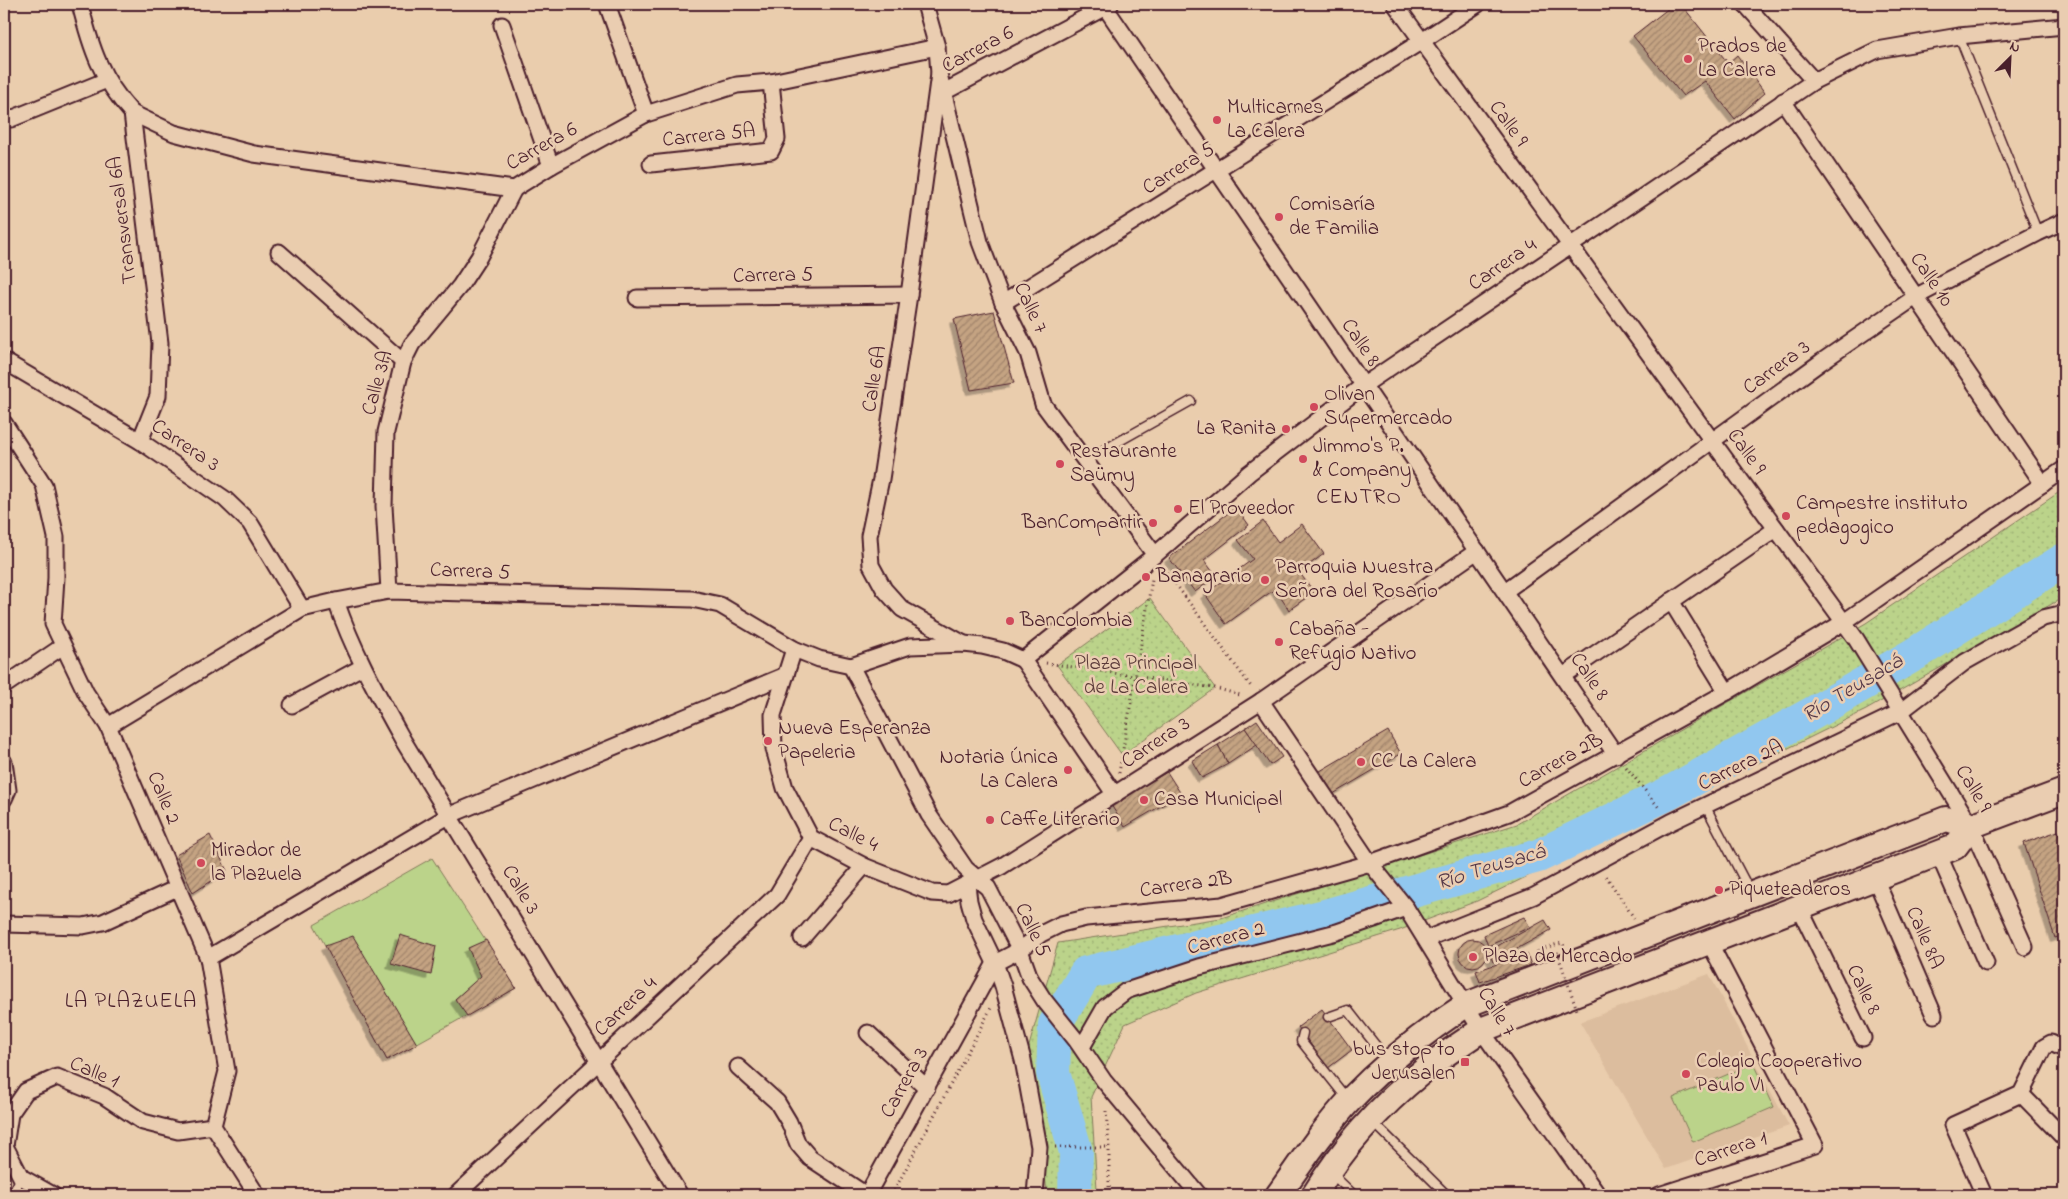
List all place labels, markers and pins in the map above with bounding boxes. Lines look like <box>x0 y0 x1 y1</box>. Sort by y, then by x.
place label: Prados de La Calera <box>1698 32 1787 86</box>
marker: Prados de La Calera <box>1682 53 1694 65</box>
place label: Multicarnes La Calera <box>1227 93 1324 147</box>
marker: Multicarnes La Calera <box>1211 114 1223 126</box>
place label: Comisaría de Familia <box>1289 190 1379 244</box>
marker: Comisaría de Familia <box>1273 211 1285 223</box>
place label: Olivan Supermercado <box>1324 380 1452 434</box>
marker: Olivan Supermercado <box>1308 401 1320 413</box>
place label: La Ranita <box>1196 414 1276 444</box>
marker: La Ranita <box>1280 423 1292 435</box>
place label: Jimmo's P. & Company <box>1313 432 1411 488</box>
place label: Restaurante Saümy <box>1070 437 1177 493</box>
marker: Jimmo's P. & Company <box>1297 453 1309 465</box>
marker: Restaurante Saümy <box>1054 458 1066 470</box>
place label: Campestre instituto pedagogico <box>1796 489 1968 545</box>
place label: El Proveedor <box>1188 494 1295 524</box>
marker: El Proveedor <box>1172 503 1184 515</box>
place label: BanCompartir <box>1021 508 1143 538</box>
marker: Campestre instituto pedagogico <box>1780 510 1792 522</box>
marker: BanCompartir <box>1147 517 1159 529</box>
place label: Parroquia Nuestra Señora del Rosario <box>1275 553 1438 607</box>
place label: Banagrario <box>1155 562 1252 594</box>
marker: Banagrario <box>1140 571 1152 583</box>
marker: Parroquia Nuestra Señora del Rosario <box>1259 574 1271 586</box>
place label: Bancolombia <box>1019 606 1132 636</box>
marker: Bancolombia <box>1004 615 1016 627</box>
place label: Cabaña - Refugio Nativo <box>1289 615 1417 671</box>
marker: Cabaña - Refugio Nativo <box>1273 636 1285 648</box>
place label: Nueva Esperanza Papeleria <box>778 714 931 768</box>
marker: Nueva Esperanza Papeleria <box>762 735 774 747</box>
place label: Notaria Única La Calera <box>940 743 1058 797</box>
place label: CC La Calera <box>1371 747 1477 777</box>
marker: CC La Calera <box>1355 756 1367 768</box>
marker: Notaria Única La Calera <box>1062 764 1074 776</box>
place label: Casa Municipal <box>1154 785 1282 815</box>
marker: Casa Municipal <box>1138 794 1150 806</box>
place label: Caffe Literario <box>1000 805 1120 835</box>
marker: Caffe Literario <box>984 814 996 826</box>
place label: Mirador de la Plazuela <box>211 836 302 890</box>
marker: Mirador de la Plazuela <box>195 857 207 869</box>
place label: Piqueteaderos <box>1729 875 1851 905</box>
marker: Piqueteaderos <box>1713 884 1725 896</box>
place label: Plaza de Mercado <box>1483 942 1633 972</box>
marker: Plaza de Mercado <box>1467 951 1479 963</box>
place label: bus stop to Jerusalen <box>1353 1035 1455 1089</box>
place label: Colegio Cooperativo Paulo VI <box>1696 1047 1862 1101</box>
marker: bus stop to Jerusalen <box>1459 1056 1471 1068</box>
marker: Colegio Cooperativo Paulo VI <box>1680 1068 1692 1080</box>

